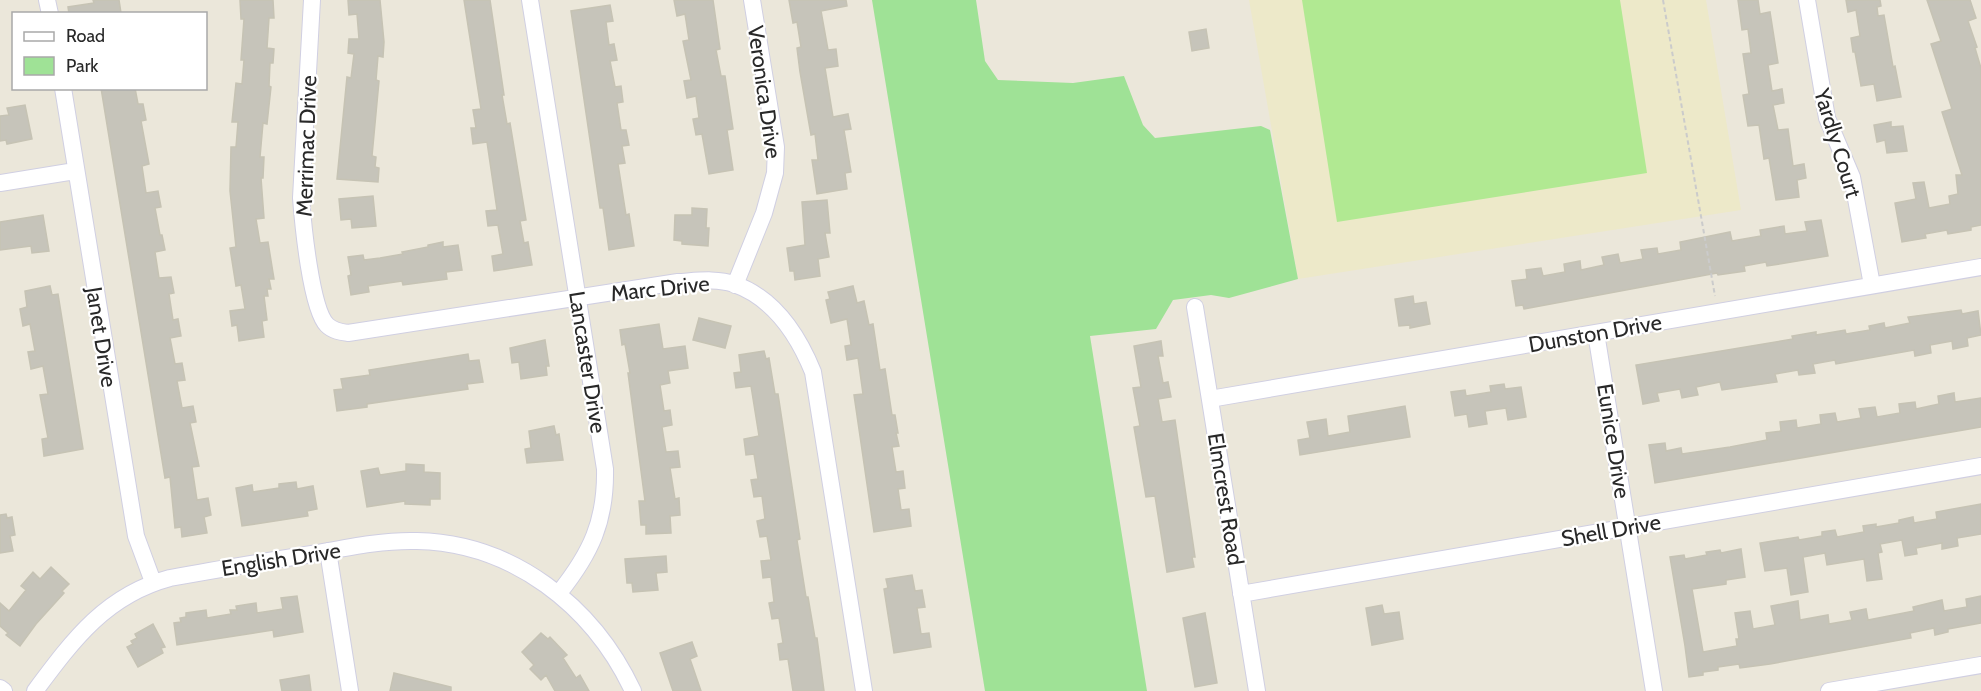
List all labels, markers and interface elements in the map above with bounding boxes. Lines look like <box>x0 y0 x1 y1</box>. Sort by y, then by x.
legend <box>12 12 207 90</box>
street label: Veronica Drive <box>742 24 787 160</box>
text: Road <box>66 25 105 47</box>
text: Park <box>66 55 99 77</box>
street label: Merrimac Drive <box>291 75 322 217</box>
street label: Yardly Court <box>1808 84 1867 202</box>
street label: Marc Drive <box>609 270 711 307</box>
street label: Janet Drive <box>80 284 123 389</box>
street label: Lancaster Drive <box>563 289 612 435</box>
street label: Dunston Drive <box>1526 308 1664 358</box>
street label: Eunice Drive <box>1591 382 1636 500</box>
street label: Elmcrest Road <box>1202 431 1249 567</box>
street label: Shell Drive <box>1559 508 1663 553</box>
street label: English Drive <box>219 537 343 582</box>

